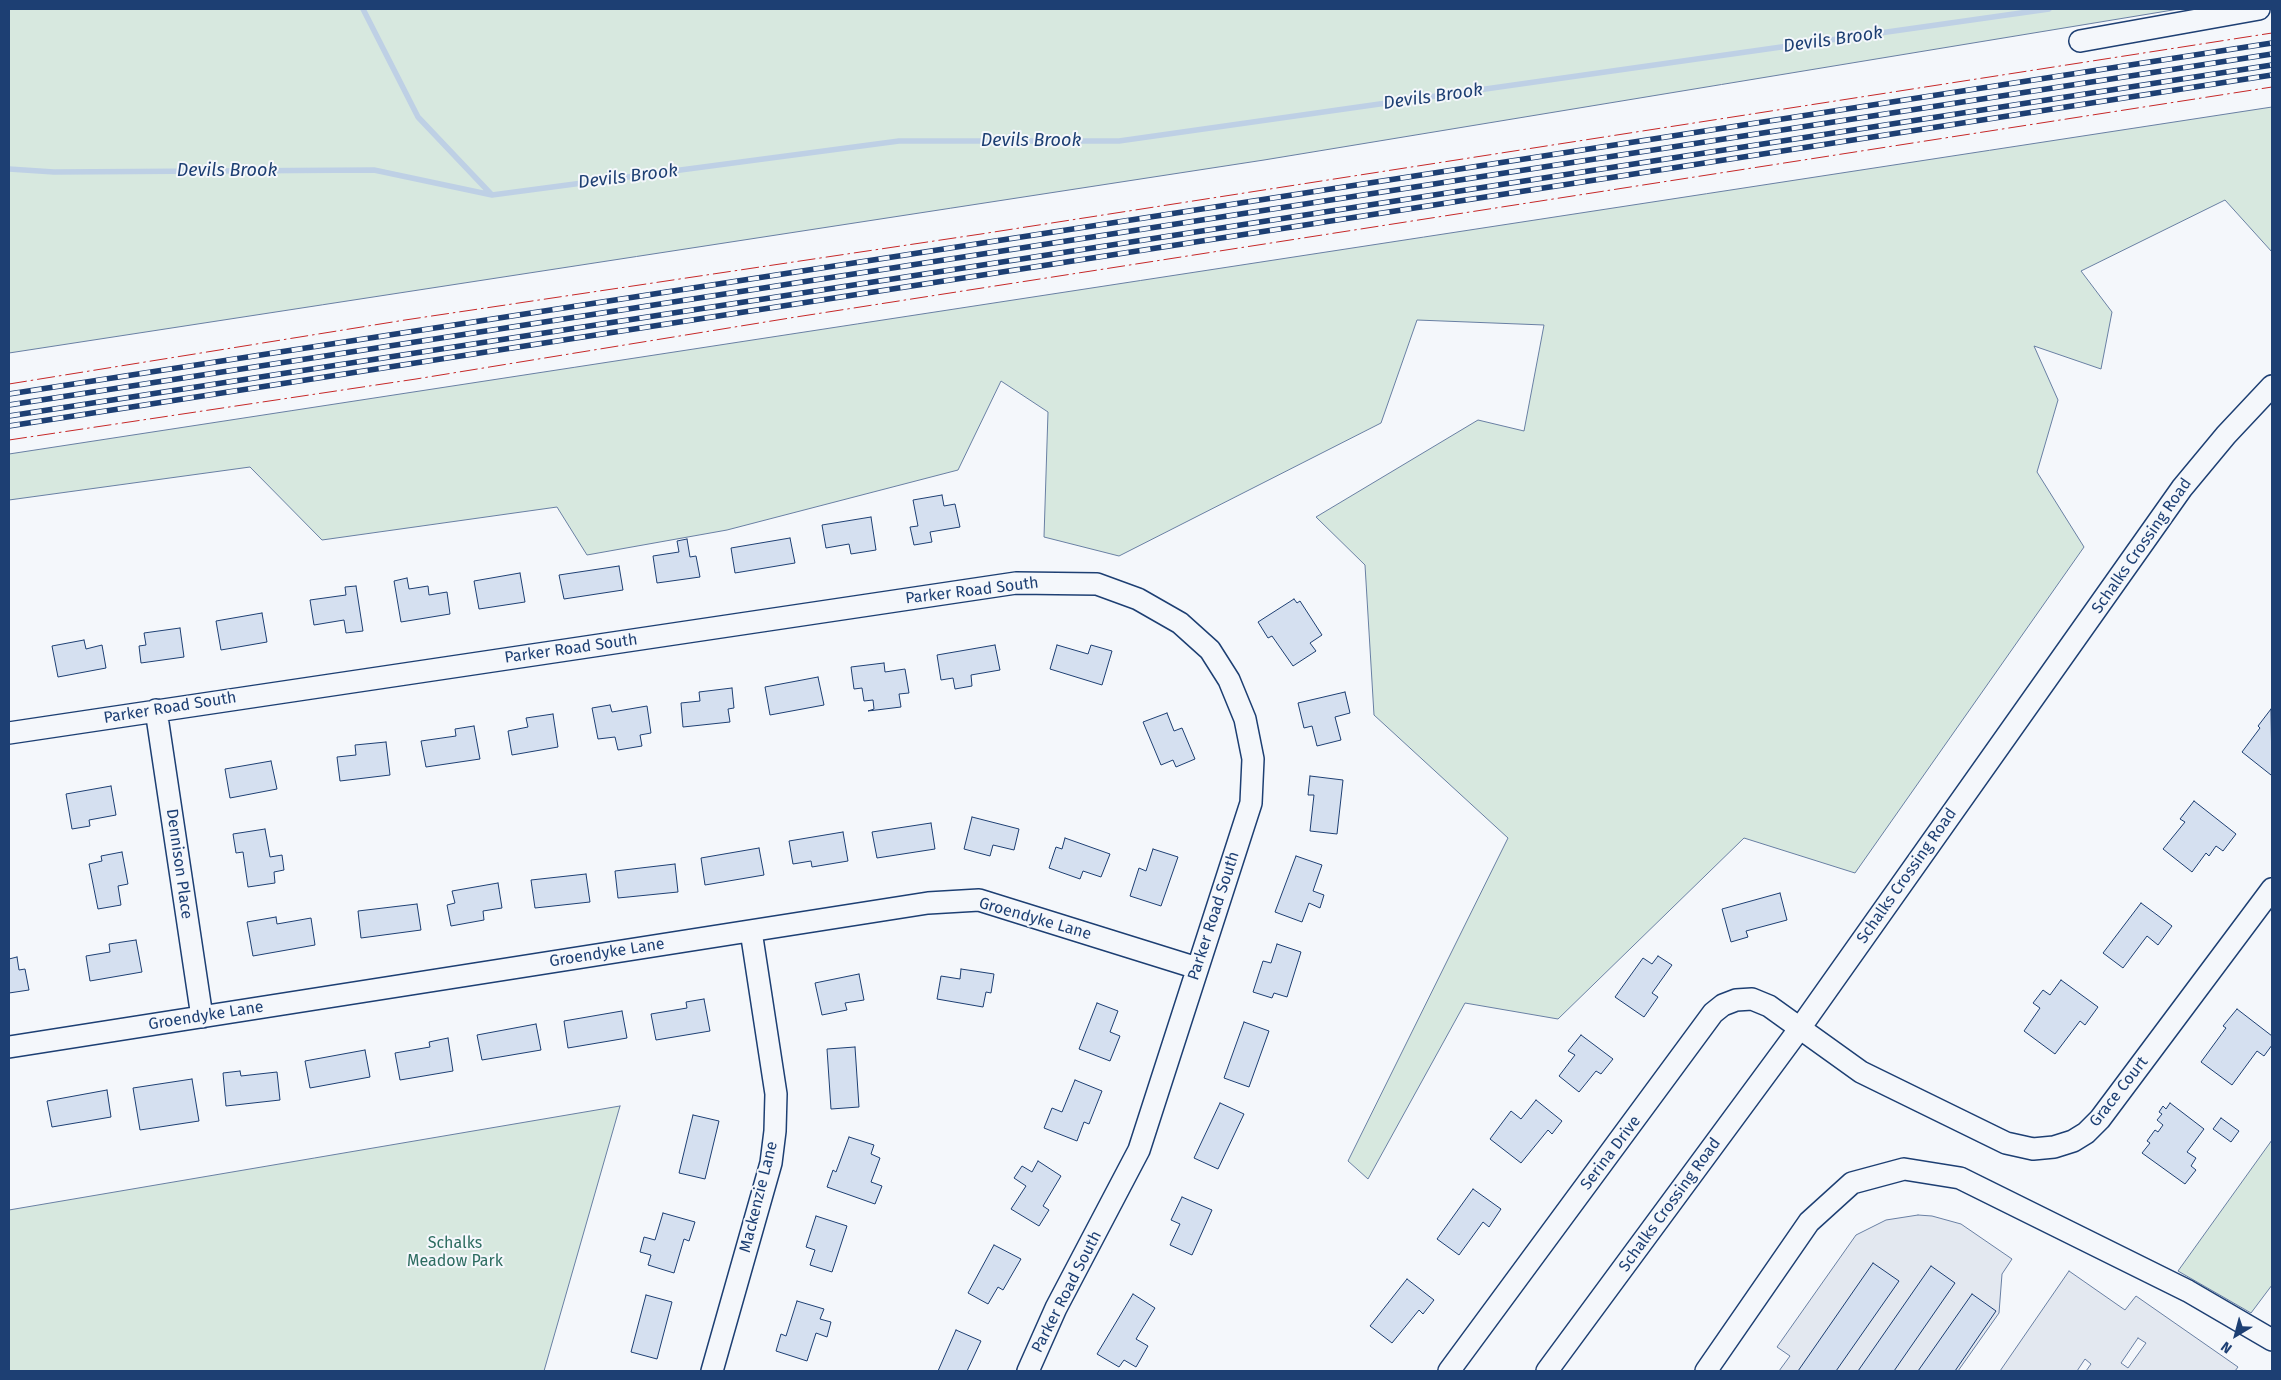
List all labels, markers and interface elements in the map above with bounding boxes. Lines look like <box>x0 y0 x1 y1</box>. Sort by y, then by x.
water label: Devils Brook <box>1782 22 1884 58</box>
water label: Devils Brook <box>1382 79 1484 115</box>
water label: Devils Brook <box>981 130 1081 152</box>
water label: Devils Brook <box>177 160 277 182</box>
water label: Devils Brook <box>577 160 679 194</box>
street label: Schalks Crossing Road <box>2088 475 2196 617</box>
street label: Parker Road South <box>904 573 1040 609</box>
street label: Parker Road South <box>503 630 639 668</box>
street label: Parker Road South <box>102 688 238 728</box>
street label: Schalks Crossing Road <box>1853 805 1961 947</box>
street label: Dennison Place <box>162 808 196 920</box>
street label: Parker Road South <box>1184 849 1244 983</box>
street label: Groendyke Lane <box>976 894 1094 944</box>
street label: Groendyke Lane <box>548 934 666 972</box>
street label: Groendyke Lane <box>147 997 265 1035</box>
street label: Grace Court <box>2086 1053 2152 1131</box>
street label: Serina Drive <box>1577 1112 1645 1194</box>
street label: Schalks Crossing Road <box>1615 1134 1725 1276</box>
street label: Mackenzie Lane <box>736 1139 782 1255</box>
street label: Parker Road South <box>1028 1228 1106 1356</box>
park label: Schalks Meadow Park <box>407 1234 503 1272</box>
north arrow <box>2211 1310 2261 1360</box>
text: N <box>2218 1338 2236 1357</box>

